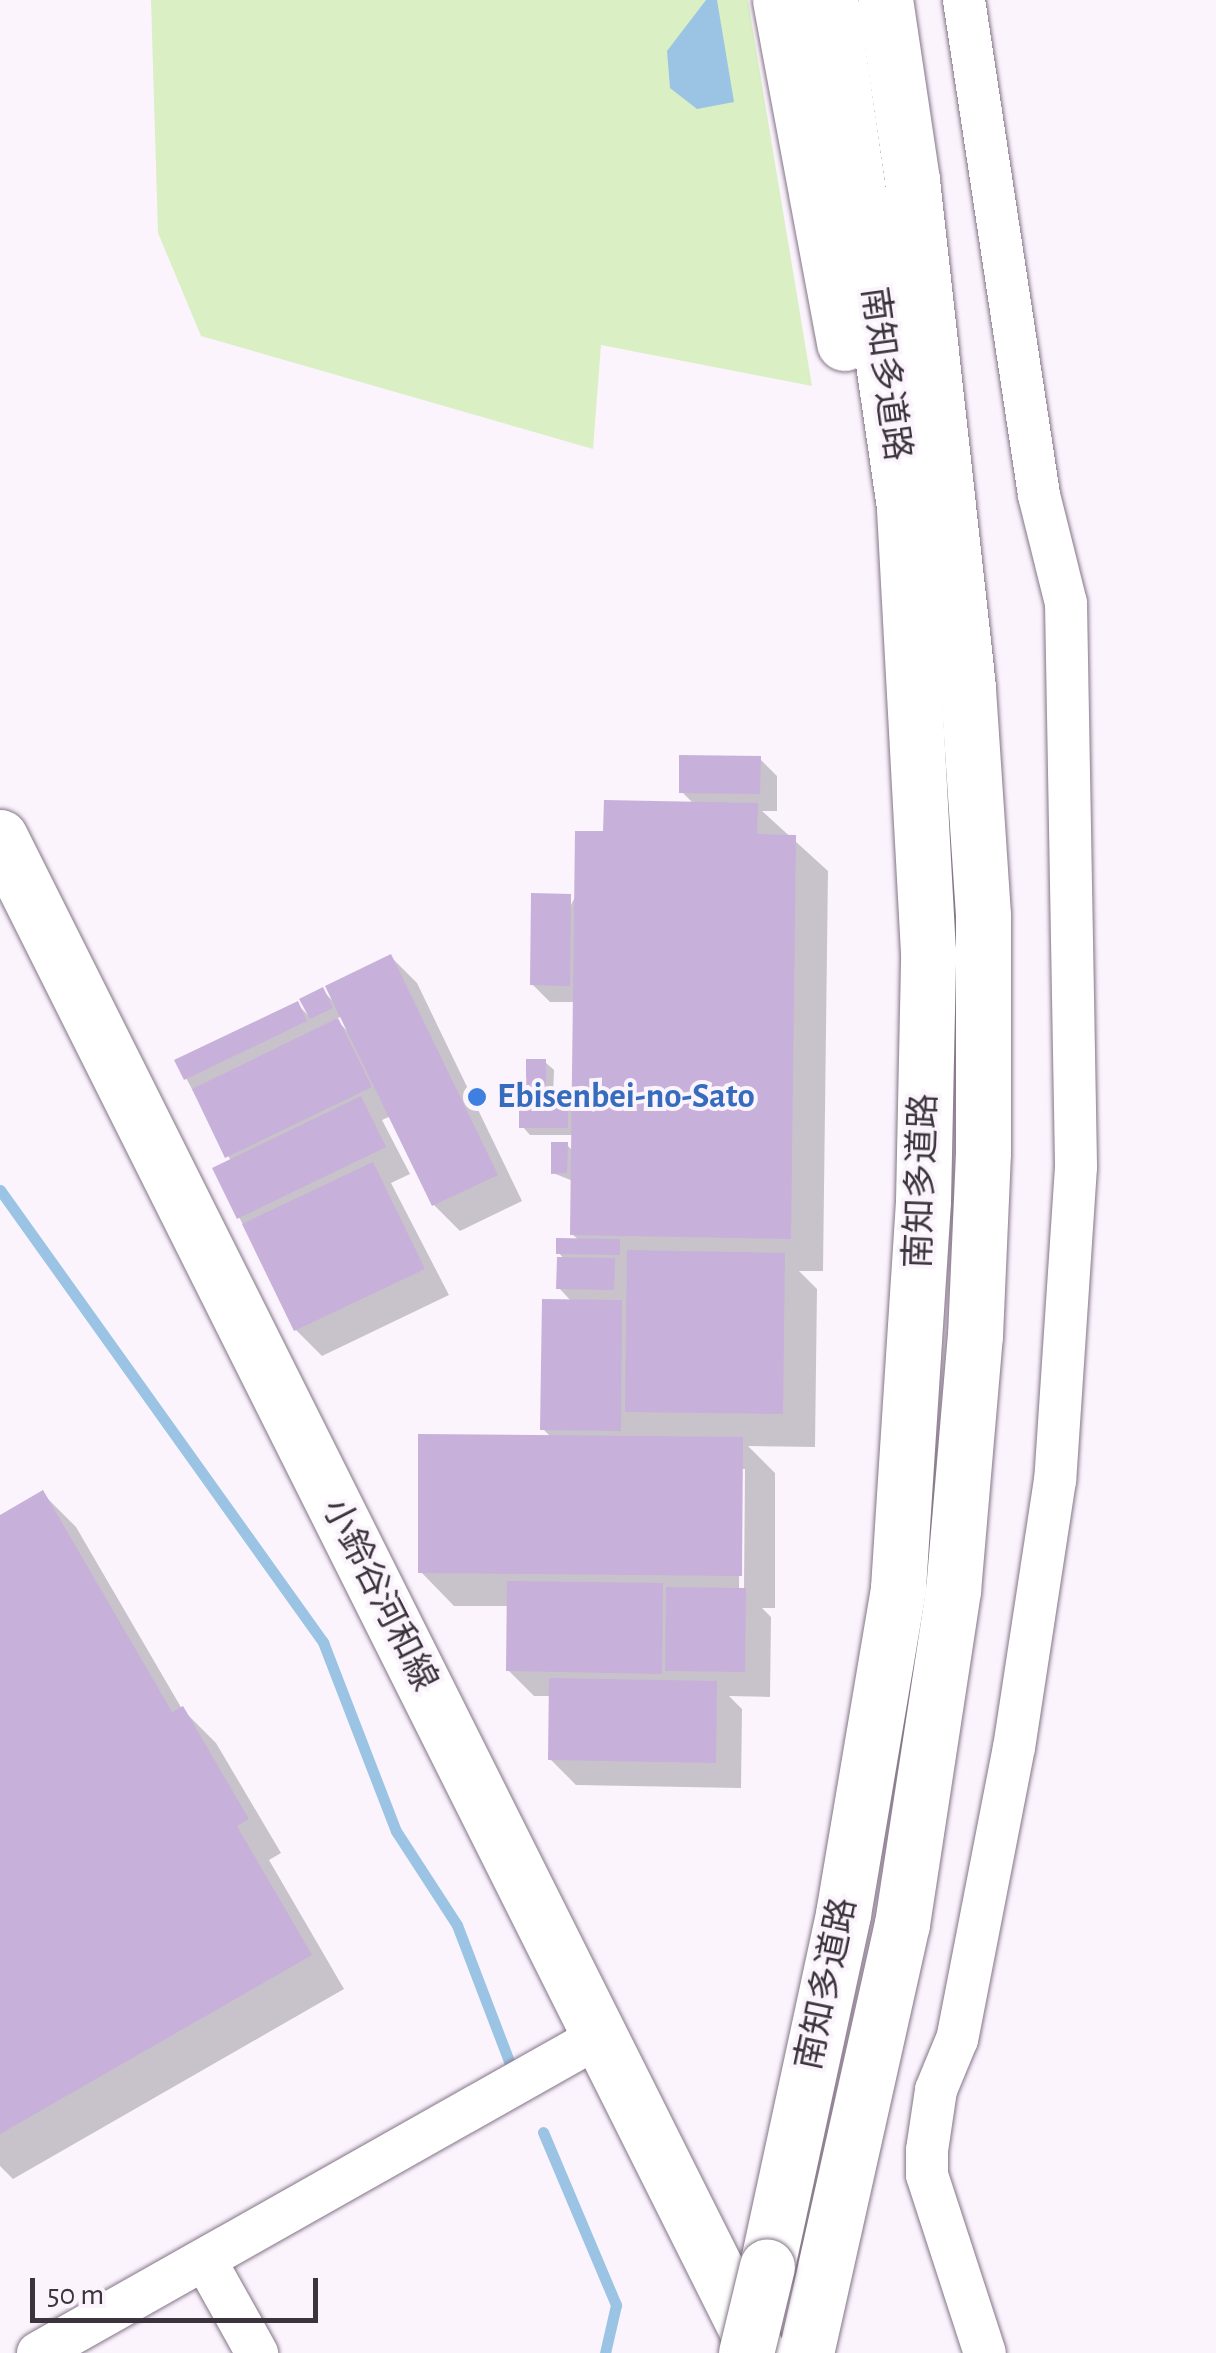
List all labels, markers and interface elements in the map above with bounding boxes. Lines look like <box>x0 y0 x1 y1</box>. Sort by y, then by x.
street label: 南知多道路 <box>852 284 918 464</box>
place label: Ebisenbei-no-Sato <box>497 1076 755 1118</box>
marker: Ebisenbei-no-Sato <box>466 1086 488 1108</box>
street label: 南知多道路 <box>898 1093 946 1269</box>
street label: 小鈴谷河和線 <box>313 1492 445 1698</box>
street label: 南知多道路 <box>788 1894 866 2074</box>
scale bar <box>35 2258 322 2320</box>
text: 50 m <box>47 2280 104 2310</box>

